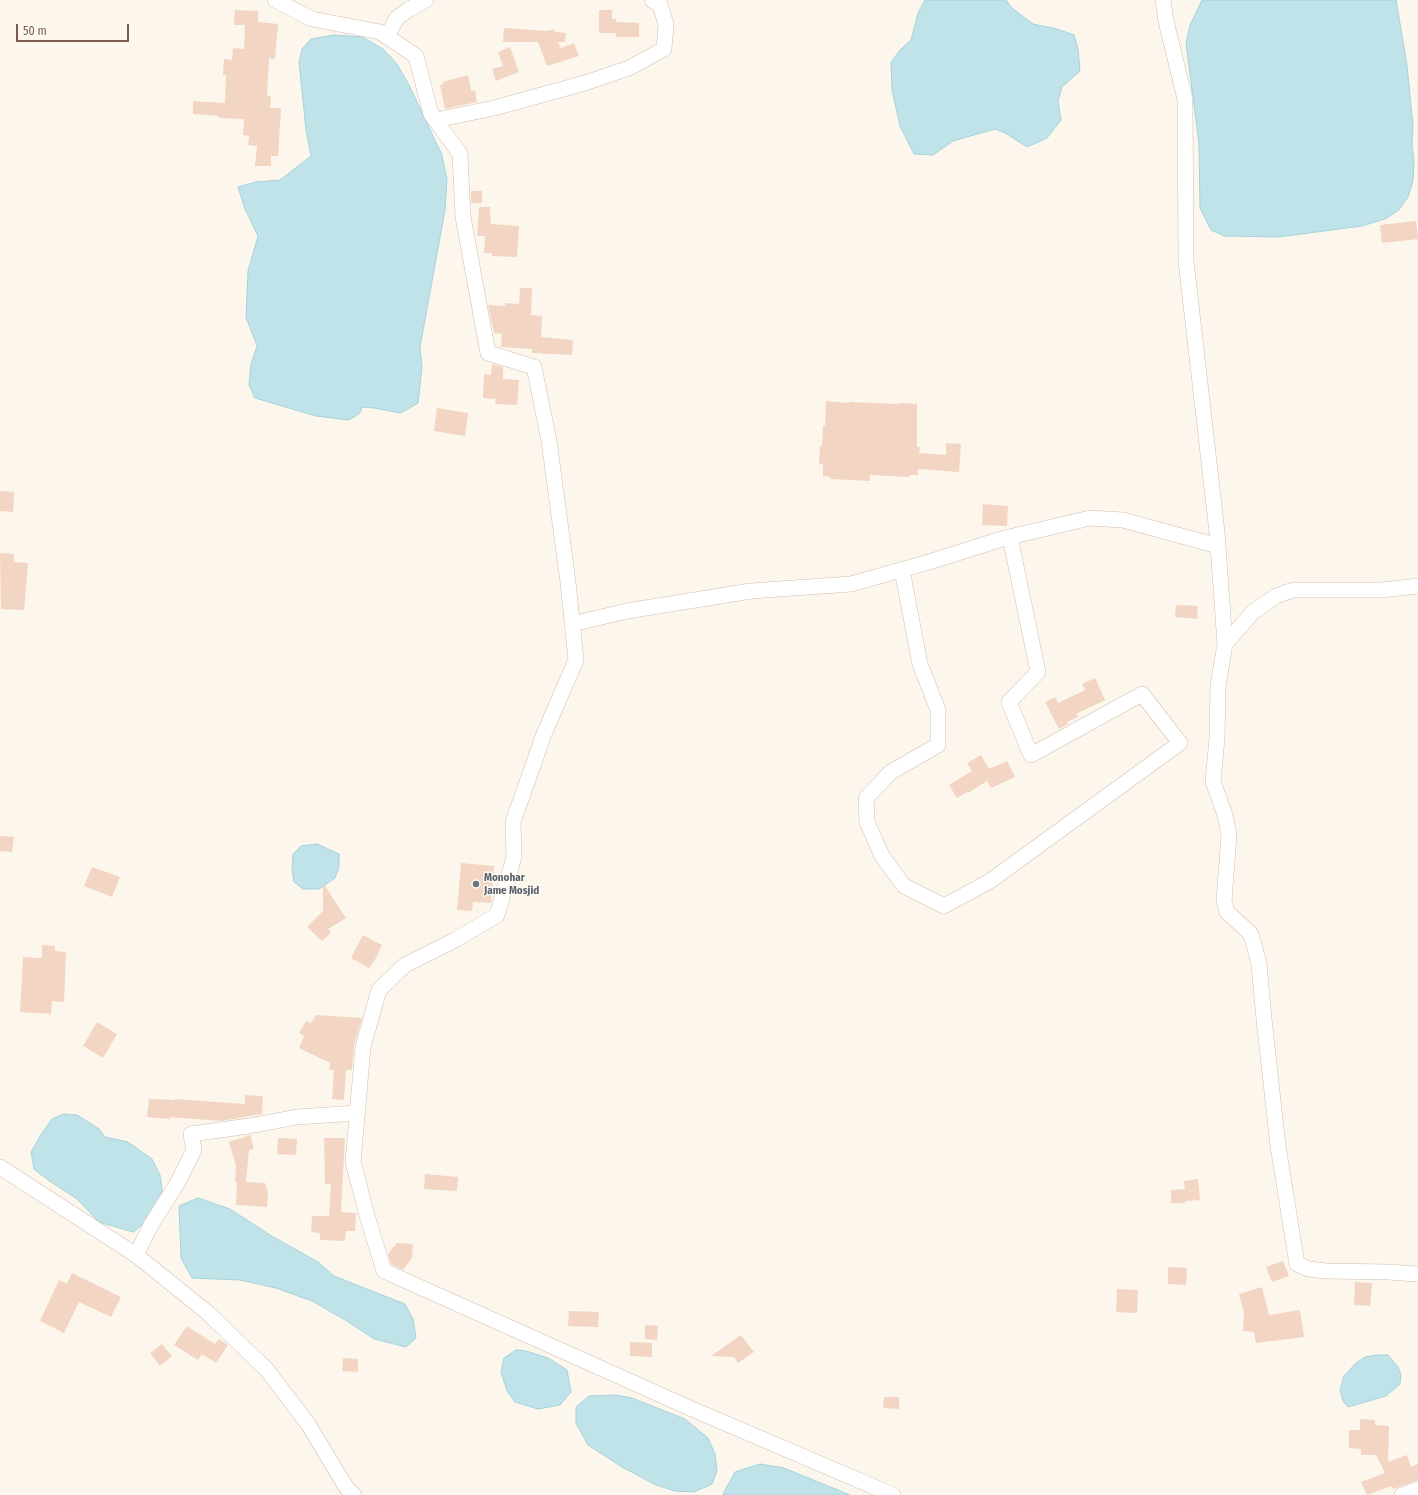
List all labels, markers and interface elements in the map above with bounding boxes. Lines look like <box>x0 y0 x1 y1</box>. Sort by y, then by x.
scale bar <box>18 16 131 42</box>
text: 50 m <box>23 24 47 38</box>
place label: Monohar Jame Mosjid <box>484 871 539 897</box>
marker: Monohar Jame Mosjid <box>471 879 481 889</box>

